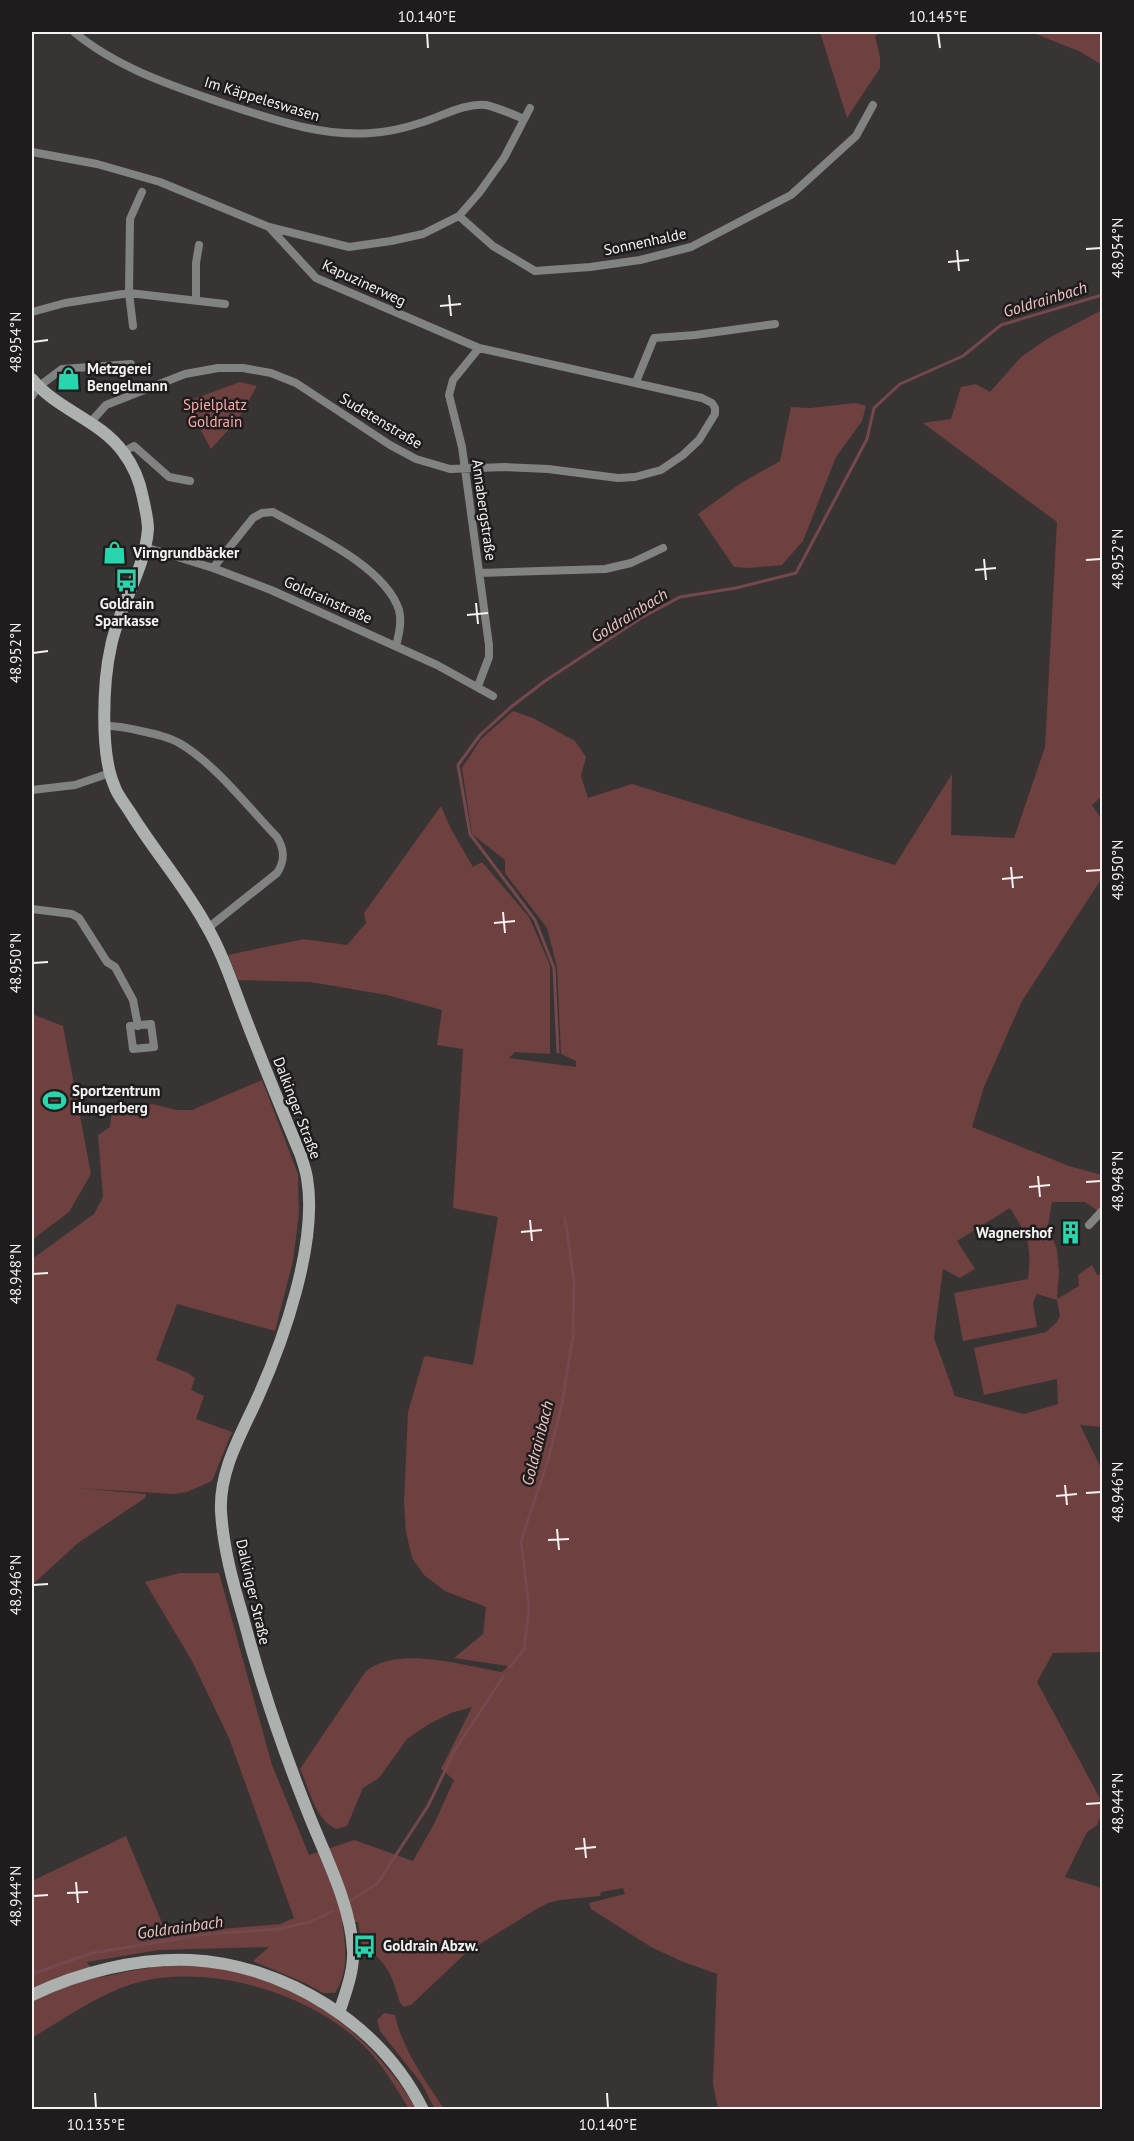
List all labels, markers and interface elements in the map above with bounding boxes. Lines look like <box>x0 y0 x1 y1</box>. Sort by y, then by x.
text: 10.140°E <box>398 7 456 26</box>
text: 10.145°E <box>909 7 967 26</box>
street label: Im Käppeleswasen <box>202 72 322 125</box>
text: 48.954°N <box>1108 218 1127 278</box>
street label: Sonnenhalde <box>602 223 688 260</box>
street label: Kapuzinerweg <box>319 255 409 310</box>
water label: Goldrainbach <box>1001 277 1089 321</box>
text: 48.954°N <box>6 312 25 372</box>
place label: Metzgerei Bengelmann <box>87 359 168 395</box>
shop icon: Metzgerei Bengelmann <box>56 365 82 391</box>
street label: Sudetenstraße <box>337 388 426 453</box>
park label: Spielplatz Goldrain <box>183 395 247 431</box>
street label: Annabergstraße <box>468 458 501 562</box>
text: 48.952°N <box>1108 529 1127 589</box>
shop icon: Virngrundbäcker <box>102 540 128 566</box>
place label: Virngrundbäcker <box>132 543 240 562</box>
bus stop icon: Goldrain Sparkasse <box>114 567 140 593</box>
street label: Goldrainstraße <box>281 572 375 628</box>
water label: Goldrainbach <box>587 584 671 646</box>
place label: Goldrain Sparkasse <box>95 594 159 630</box>
text: 48.952°N <box>6 623 25 683</box>
text: 48.950°N <box>1108 840 1127 900</box>
text: 48.950°N <box>6 933 25 993</box>
street label: Dalkinger Straße <box>269 1054 326 1162</box>
place label: Sportzentrum Hungerberg <box>72 1081 160 1117</box>
sports icon: Sportzentrum Hungerberg <box>41 1087 67 1113</box>
text: 48.948°N <box>1108 1151 1127 1211</box>
building icon: Wagnershof <box>1057 1220 1083 1246</box>
place label: Wagnershof <box>976 1223 1053 1242</box>
text: 48.948°N <box>6 1244 25 1304</box>
water label: Goldrainbach <box>517 1399 557 1487</box>
text: 48.946°N <box>1108 1462 1127 1522</box>
street label: Dalkinger Straße <box>232 1537 275 1647</box>
text: 48.946°N <box>6 1555 25 1615</box>
text: 48.944°N <box>1108 1773 1127 1833</box>
text: 48.944°N <box>6 1866 25 1926</box>
water label: Goldrainbach <box>136 1911 224 1943</box>
bus stop icon: Goldrain Abzw. <box>352 1933 378 1959</box>
place label: Goldrain Abzw. <box>383 1936 479 1955</box>
text: 10.135°E <box>67 2115 125 2134</box>
text: 10.140°E <box>579 2115 637 2134</box>

